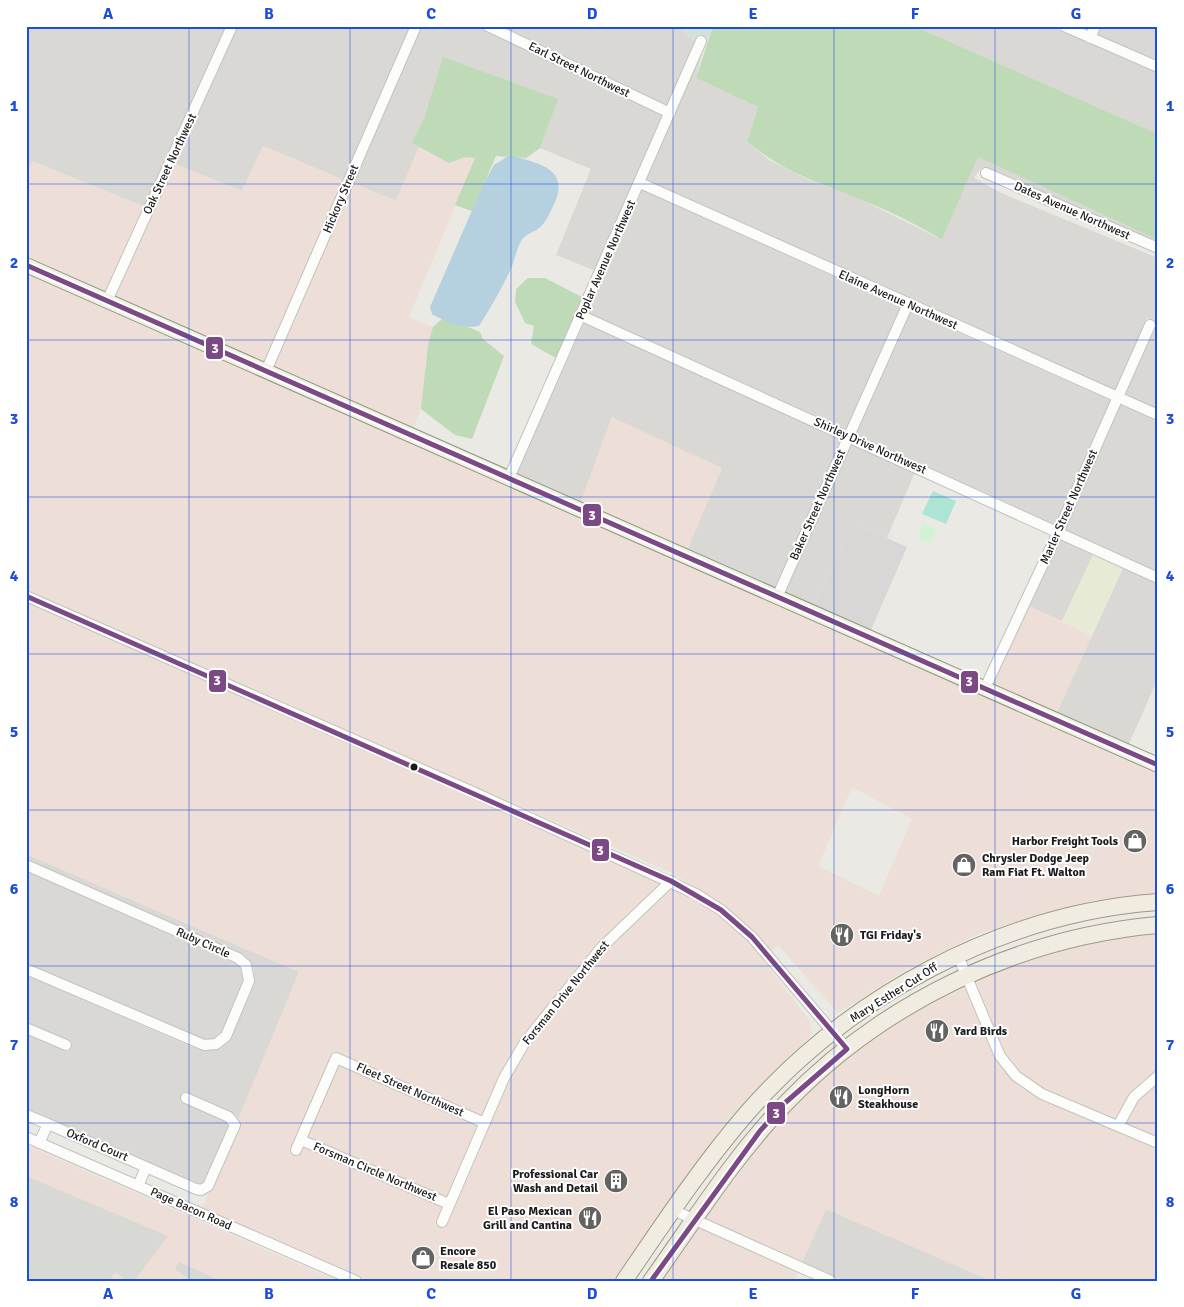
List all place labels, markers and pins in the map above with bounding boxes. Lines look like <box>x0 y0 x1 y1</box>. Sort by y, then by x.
unlabelled marker <box>409 762 419 772</box>
shop icon: Harbor Freight Tools <box>1122 828 1148 854</box>
place label: Harbor Freight Tools <box>1012 834 1119 849</box>
place label: Chrysler Dodge Jeep Ram Fiat Ft. Walton <box>982 851 1090 880</box>
shop icon: Chrysler Dodge Jeep Ram Fiat Ft. Walton <box>951 852 977 878</box>
restaurant icon: TGI Friday's <box>829 922 855 948</box>
place label: TGI Friday's <box>860 928 922 943</box>
restaurant icon: Yard Birds <box>924 1018 950 1044</box>
place label: Yard Birds <box>953 1024 1008 1039</box>
place label: LongHorn Steakhouse <box>858 1083 918 1112</box>
restaurant icon: LongHorn Steakhouse <box>828 1084 854 1110</box>
place label: Professional Car Wash and Detail <box>512 1167 598 1196</box>
building icon: Professional Car Wash and Detail <box>603 1168 629 1194</box>
place label: El Paso Mexican Grill and Cantina <box>483 1204 572 1233</box>
restaurant icon: El Paso Mexican Grill and Cantina <box>577 1205 603 1231</box>
place label: Encore Resale 850 <box>440 1244 497 1273</box>
shop icon: Encore Resale 850 <box>410 1245 436 1271</box>

